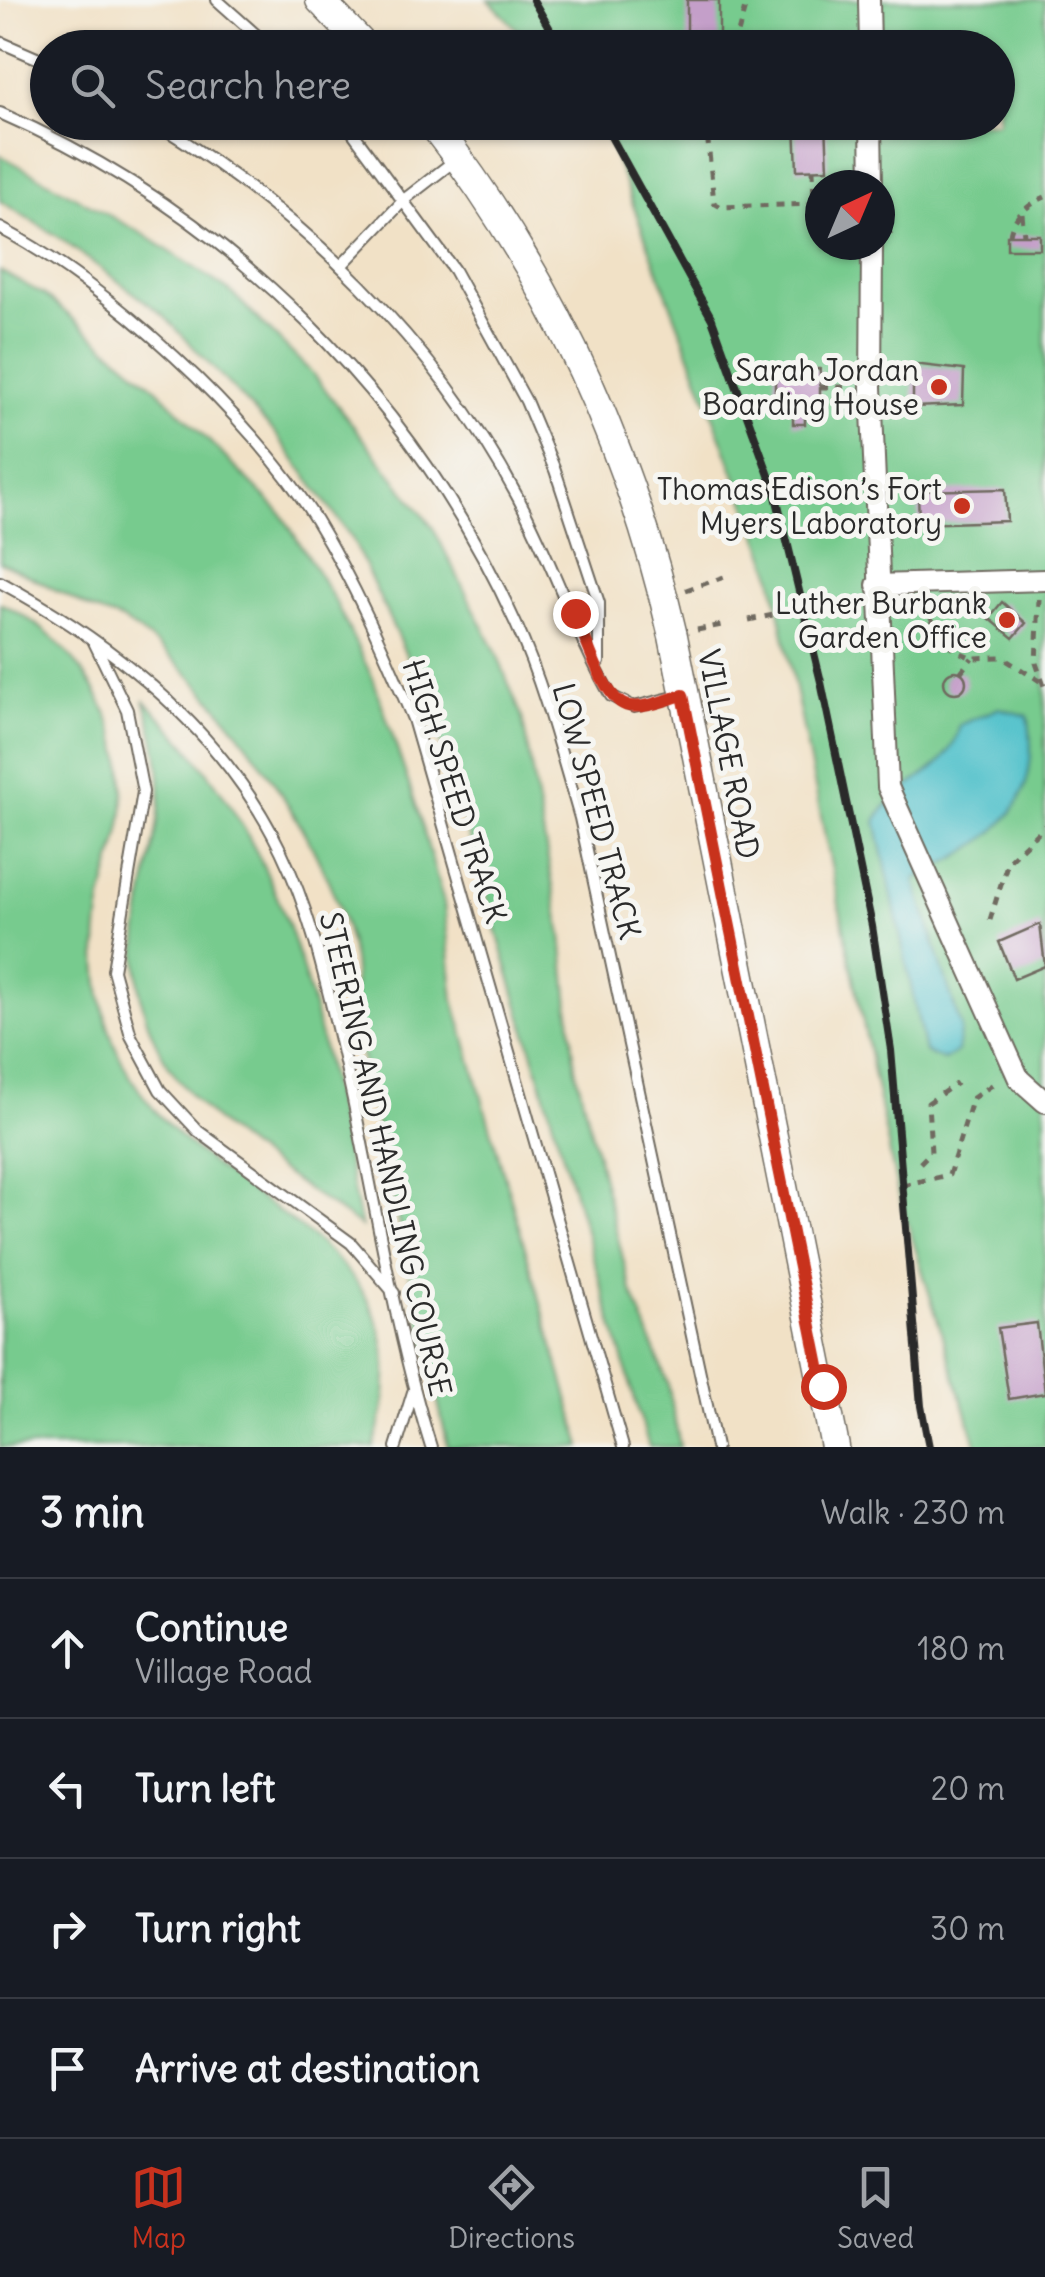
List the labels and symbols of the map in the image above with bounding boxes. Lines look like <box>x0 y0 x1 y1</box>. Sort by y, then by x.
north arrow <box>805 170 895 260</box>
place label: Sarah Jordan Boarding House <box>702 351 919 423</box>
marker: Sarah Jordan Boarding House <box>928 376 950 398</box>
place label: Thomas Edison’s Fort Myers Laboratory <box>657 470 942 542</box>
marker: Thomas Edison’s Fort Myers Laboratory <box>951 495 973 517</box>
place label: Luther Burbank Garden Office <box>775 584 987 656</box>
route end <box>553 591 599 637</box>
marker: Luther Burbank Garden Office <box>996 609 1018 631</box>
street label: VILLAGE ROAD <box>690 646 768 862</box>
street label: HIGH SPEED TRACK <box>394 654 516 928</box>
street label: LOW SPEED TRACK <box>545 679 650 943</box>
street label: STEERING AND HANDLING COURSE <box>312 908 460 1400</box>
route start <box>801 1364 847 1410</box>

